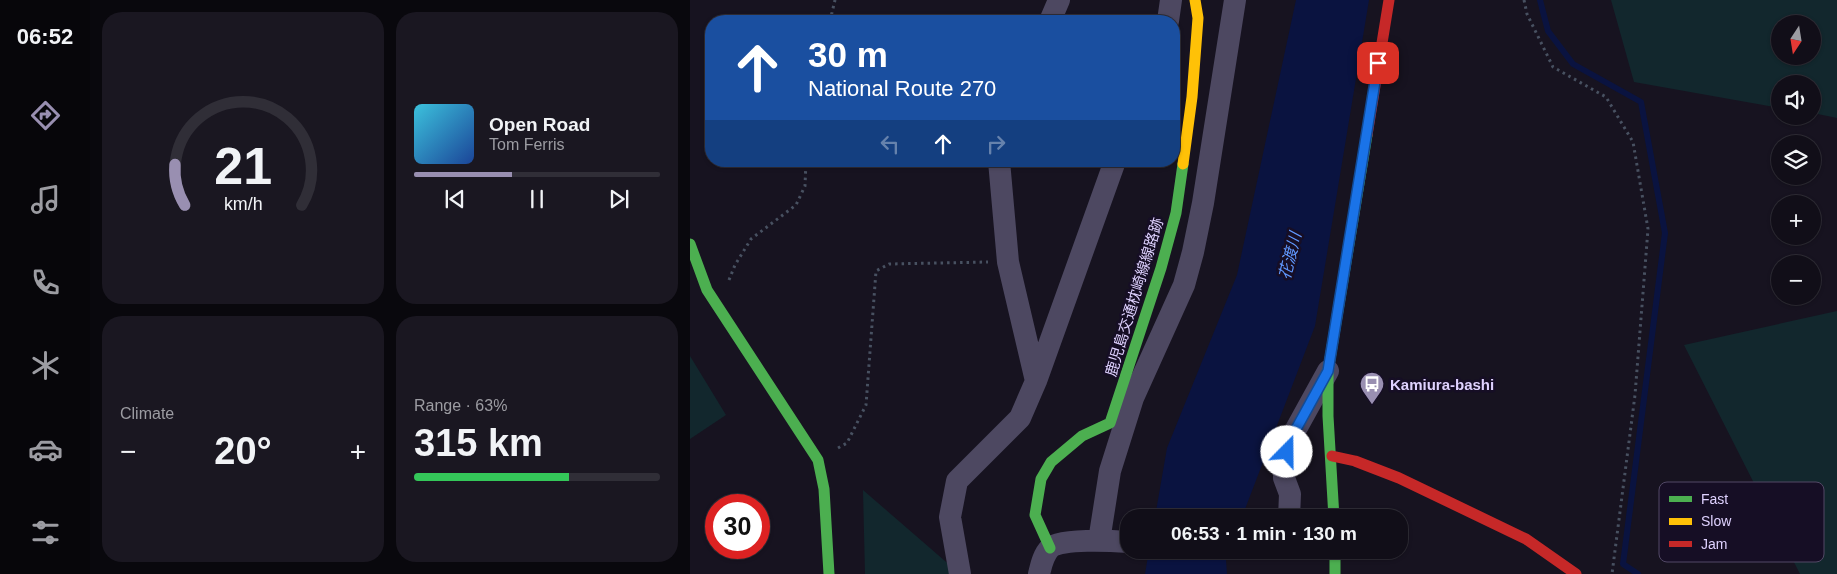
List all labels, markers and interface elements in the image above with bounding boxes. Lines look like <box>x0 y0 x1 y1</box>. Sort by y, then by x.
north arrow <box>1771 15 1821 65</box>
map controls <box>1771 15 1821 305</box>
text: 06:52 <box>17 24 73 49</box>
icon: ahead <box>725 35 790 100</box>
text: 30 m <box>808 35 888 74</box>
pin <box>1357 42 1399 84</box>
icon: arrive <box>1364 49 1392 77</box>
button: sound <box>1771 75 1821 125</box>
text: National Route 270 <box>808 76 996 101</box>
icon: directions <box>28 98 63 133</box>
text: Open Road <box>489 114 590 135</box>
icon: left <box>876 130 904 158</box>
icon: ahead <box>929 130 957 158</box>
icon: right <box>982 130 1010 158</box>
button: layers <box>1771 135 1821 185</box>
text: Tom Ferris <box>489 136 565 153</box>
text: 21 <box>214 137 272 195</box>
icon: music <box>28 182 63 217</box>
icon: previous <box>441 185 469 213</box>
icon: pause <box>523 185 551 213</box>
icon: next <box>605 185 633 213</box>
text: km/h <box>224 194 262 214</box>
button: + <box>1771 195 1821 245</box>
street label: 鹿児島交通枕崎線線路跡 <box>1102 216 1166 378</box>
water label: 花渡川 <box>1276 229 1305 281</box>
button: − <box>1771 255 1821 305</box>
icon: phone <box>28 265 63 300</box>
icon: climate <box>28 348 63 383</box>
bus stop icon: Kamiura-bashi <box>1359 371 1385 405</box>
place label: Kamiura-bashi <box>1390 376 1494 393</box>
text: Range · 63% <box>414 397 507 414</box>
text: Climate <box>120 405 174 422</box>
text: 315 km <box>414 422 543 464</box>
position arrow <box>1260 425 1312 477</box>
text: 20° <box>214 430 272 472</box>
icon: car <box>28 432 63 467</box>
text: − <box>120 436 136 467</box>
text: + <box>350 436 366 467</box>
legend <box>1659 482 1824 562</box>
text: Fast <box>1701 491 1728 507</box>
speed limit sign: 30 <box>705 494 770 559</box>
text: Slow <box>1701 513 1732 529</box>
icon: filters <box>28 515 63 550</box>
text: 06:53 · 1 min · 130 m <box>1171 523 1357 544</box>
text: Jam <box>1701 536 1727 552</box>

